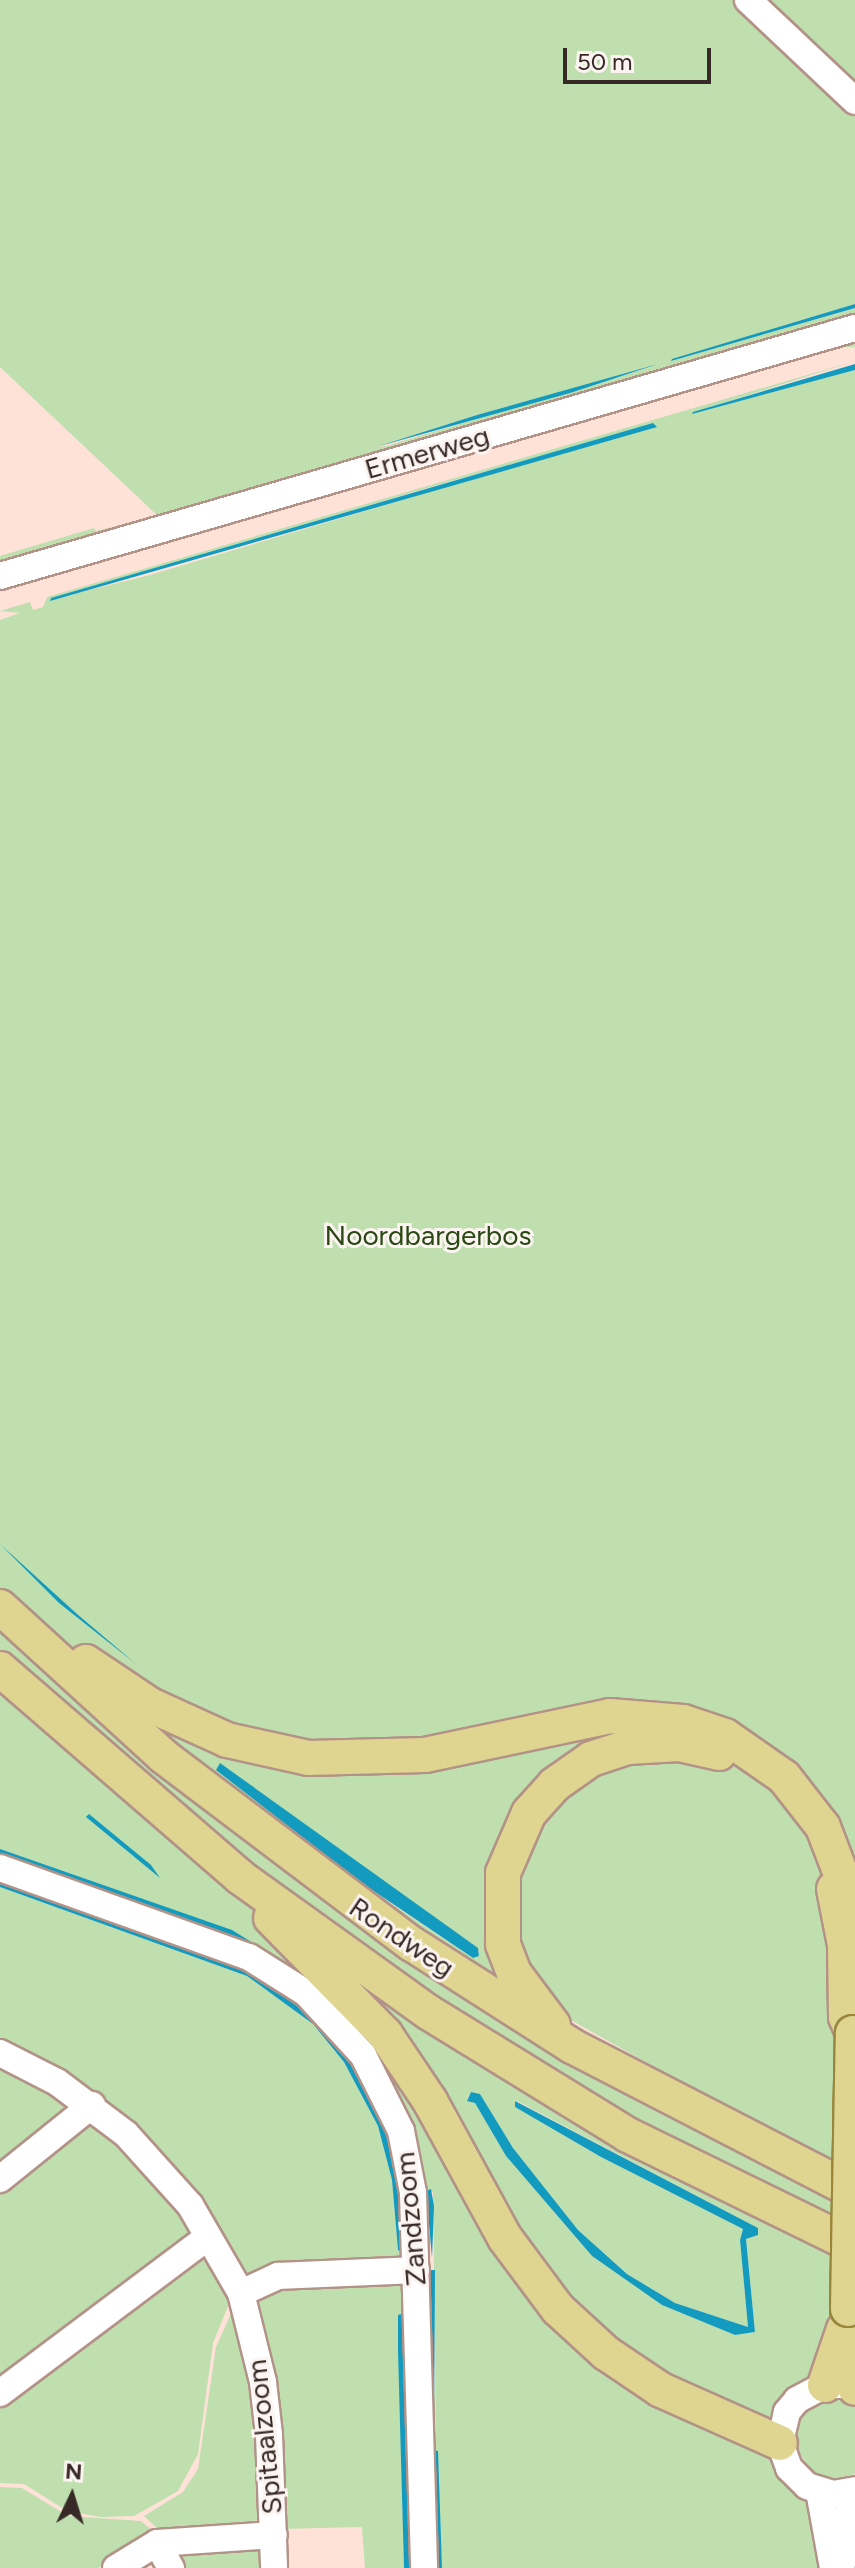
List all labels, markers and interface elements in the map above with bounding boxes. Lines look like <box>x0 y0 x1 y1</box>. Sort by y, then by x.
scale bar <box>567 32 715 82</box>
text: 50 m <box>577 47 633 76</box>
street label: Ermerweg <box>361 418 493 486</box>
park label: Noordbargerbos <box>324 1218 532 1252</box>
street label: Rondweg <box>343 1890 461 1984</box>
street label: Zandzoom <box>387 2151 433 2287</box>
street label: Spitaalzoom <box>239 2358 289 2516</box>
north arrow <box>32 2456 112 2536</box>
text: N <box>64 2457 83 2486</box>

